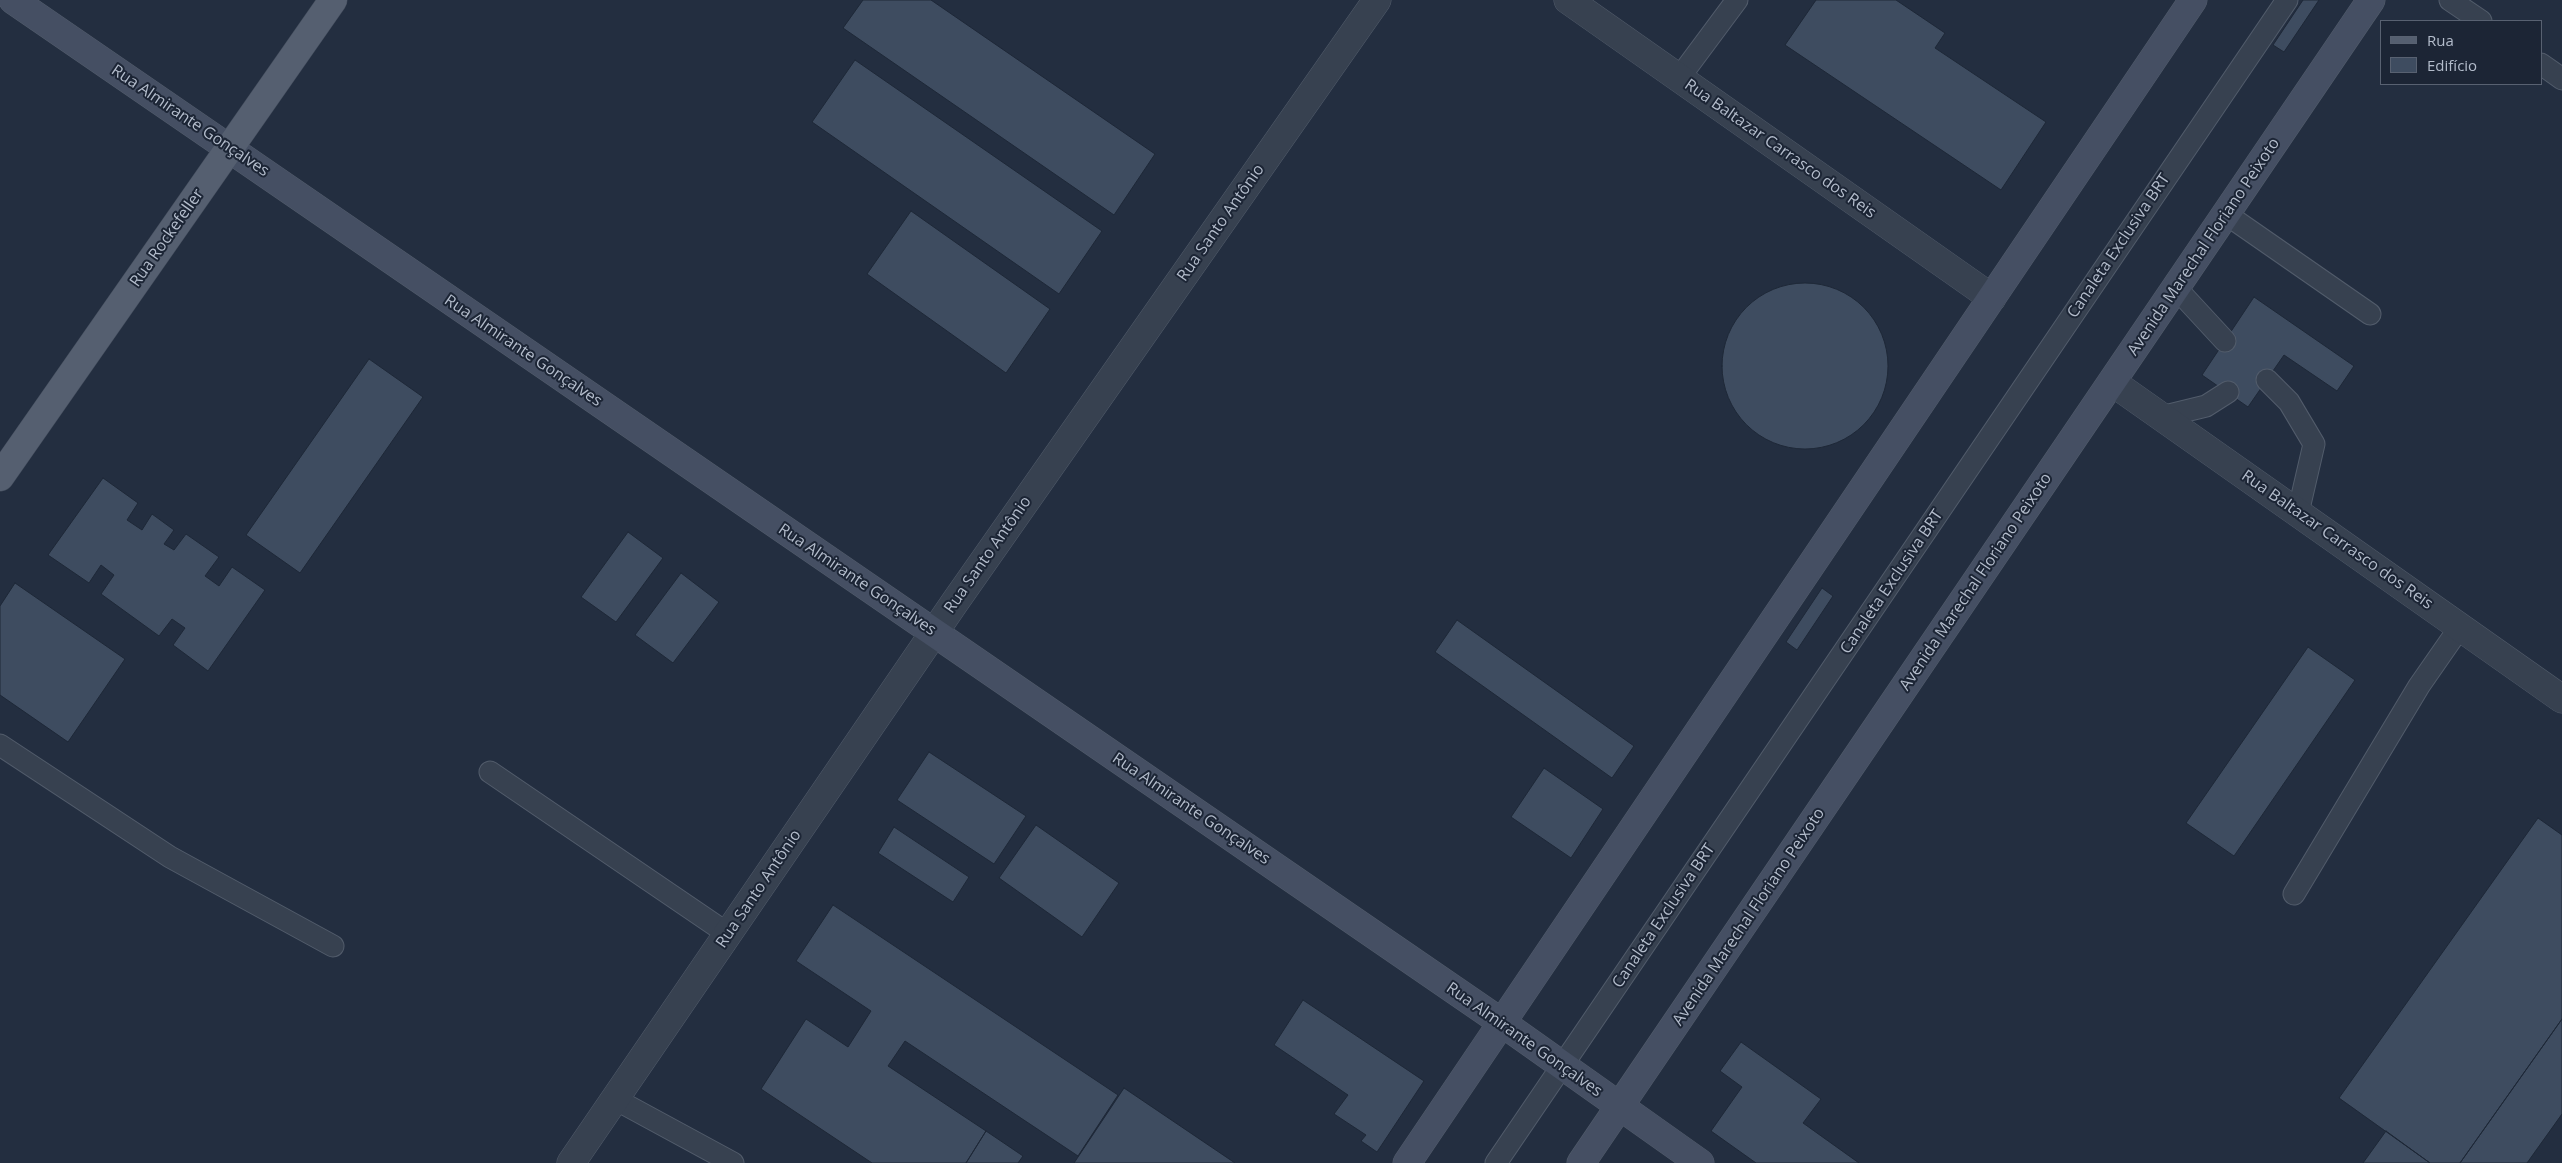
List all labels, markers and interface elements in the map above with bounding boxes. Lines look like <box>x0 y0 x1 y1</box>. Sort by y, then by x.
legend <box>2380 20 2542 85</box>
text: Rua <box>2427 30 2454 50</box>
text: Edifício <box>2427 55 2477 75</box>
street label: Rua Almirante Gonçalves <box>107 61 273 181</box>
street label: Rua Baltazar Carrasco dos Reis <box>1681 75 1879 223</box>
street label: Avenida Marechal Floriano Peixoto <box>2124 135 2284 359</box>
street label: Rua Santo Antônio <box>1173 161 1269 285</box>
street label: Canaleta Exclusiva BRT <box>2064 170 2174 322</box>
street label: Rua Rockefeller <box>126 185 208 291</box>
street label: Rua Almirante Gonçalves <box>440 291 606 411</box>
street label: Rua Baltazar Carrasco dos Reis <box>2238 466 2436 614</box>
street label: Avenida Marechal Floriano Peixoto <box>1896 470 2056 694</box>
street label: Rua Santo Antônio <box>940 493 1036 617</box>
street label: Canaleta Exclusiva BRT <box>1837 506 1947 658</box>
street label: Rua Almirante Gonçalves <box>774 520 940 640</box>
street label: Rua Almirante Gonçalves <box>1108 749 1274 869</box>
street label: Avenida Marechal Floriano Peixoto <box>1669 805 1829 1029</box>
street label: Rua Santo Antônio <box>712 826 806 952</box>
street label: Canaleta Exclusiva BRT <box>1609 840 1719 992</box>
street label: Rua Almirante Gonçalves <box>1442 979 1606 1101</box>

